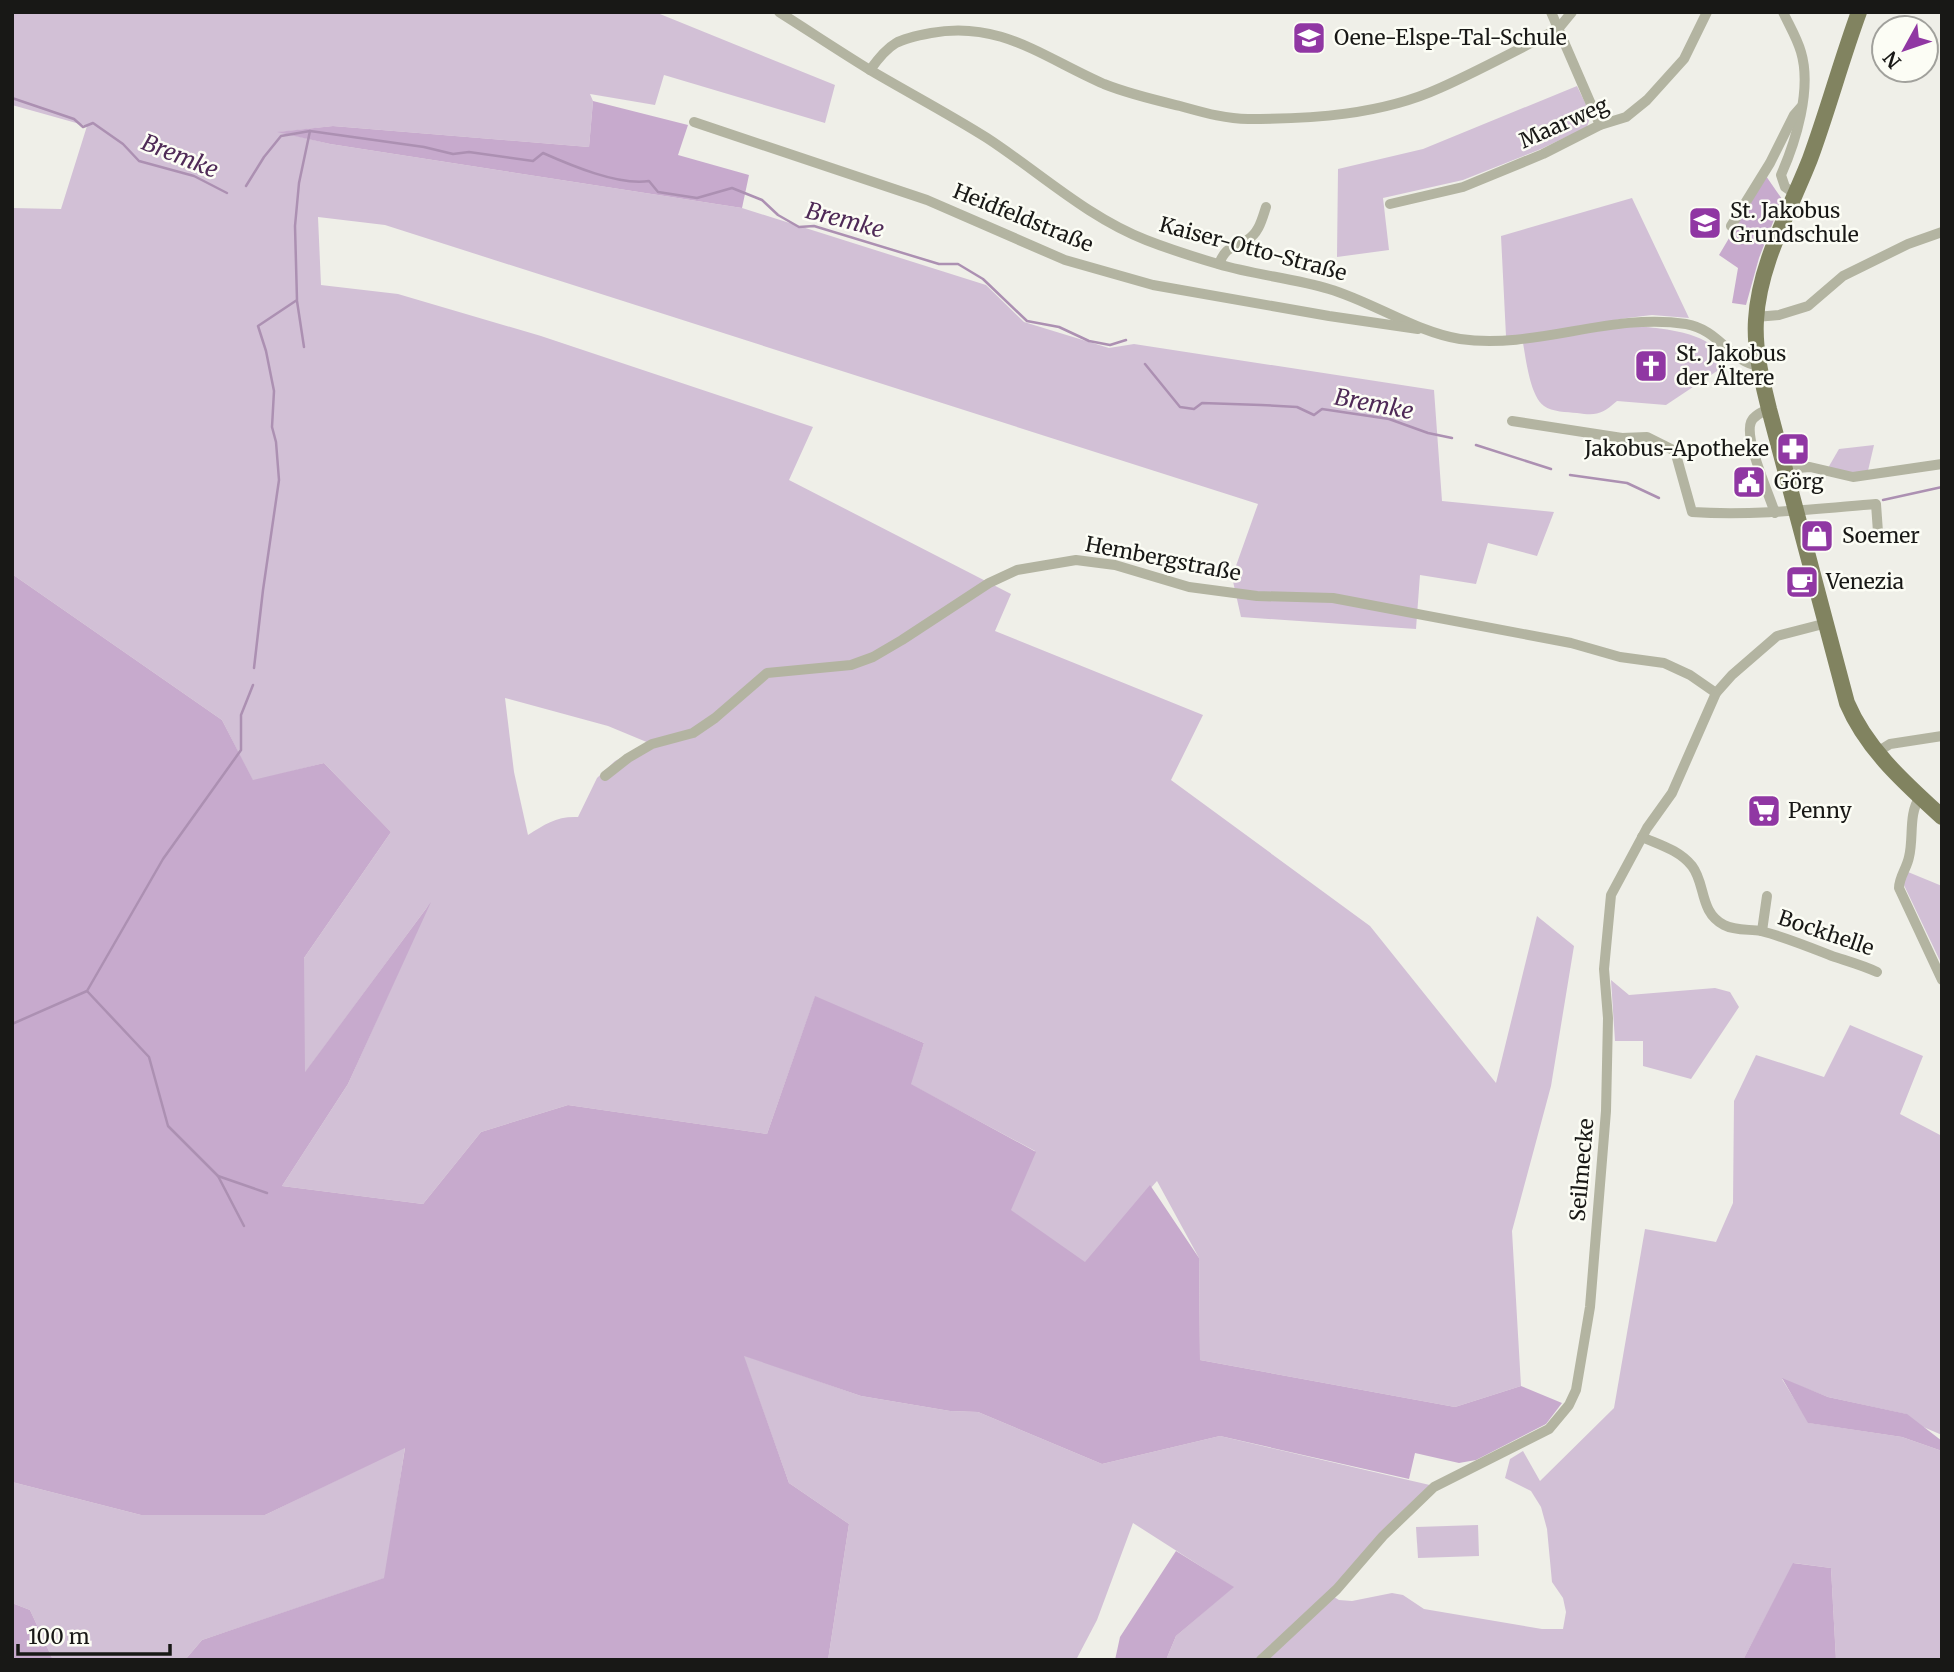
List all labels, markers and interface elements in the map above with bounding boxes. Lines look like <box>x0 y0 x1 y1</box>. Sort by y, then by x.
north arrow <box>1870 14 1940 84</box>
school or university icon: Oene-Elspe-Tal-Schule <box>1290 19 1328 57</box>
place label: Oene-Elspe-Tal-Schule <box>1334 24 1567 51</box>
text: N <box>1878 46 1906 73</box>
street label: Maarweg <box>1515 91 1613 154</box>
water label: Bremke <box>138 127 223 184</box>
street label: Heidfeldstraße <box>949 177 1097 258</box>
water label: Bremke <box>803 195 887 244</box>
place label: St. Jakobus Grundschule <box>1730 197 1859 248</box>
school or university icon: St. Jakobus Grundschule <box>1686 204 1724 242</box>
street label: Kaiser-Otto-Straße <box>1156 211 1350 287</box>
place label: St. Jakobus der Ältere <box>1676 340 1786 391</box>
church icon: St. Jakobus der Ältere <box>1632 347 1670 385</box>
water label: Bremke <box>1332 382 1416 425</box>
pharmacy icon: Jakobus-Apotheke <box>1774 430 1812 468</box>
place label: Jakobus-Apotheke <box>1583 435 1769 462</box>
public building icon: Görg <box>1730 463 1768 501</box>
place label: Görg <box>1774 468 1824 495</box>
shop icon: Soemer <box>1798 517 1836 555</box>
place label: Soemer <box>1842 522 1920 549</box>
street label: Hembergstraße <box>1083 530 1243 587</box>
cafe icon: Venezia <box>1783 563 1821 601</box>
place label: Venezia <box>1825 568 1904 595</box>
supermarket icon: Penny <box>1745 792 1783 830</box>
place label: Penny <box>1788 797 1852 824</box>
street label: Bockhelle <box>1775 904 1878 962</box>
street label: Seilmecke <box>1564 1117 1599 1223</box>
scale bar <box>18 1612 170 1656</box>
text: 100 m <box>28 1623 90 1650</box>

